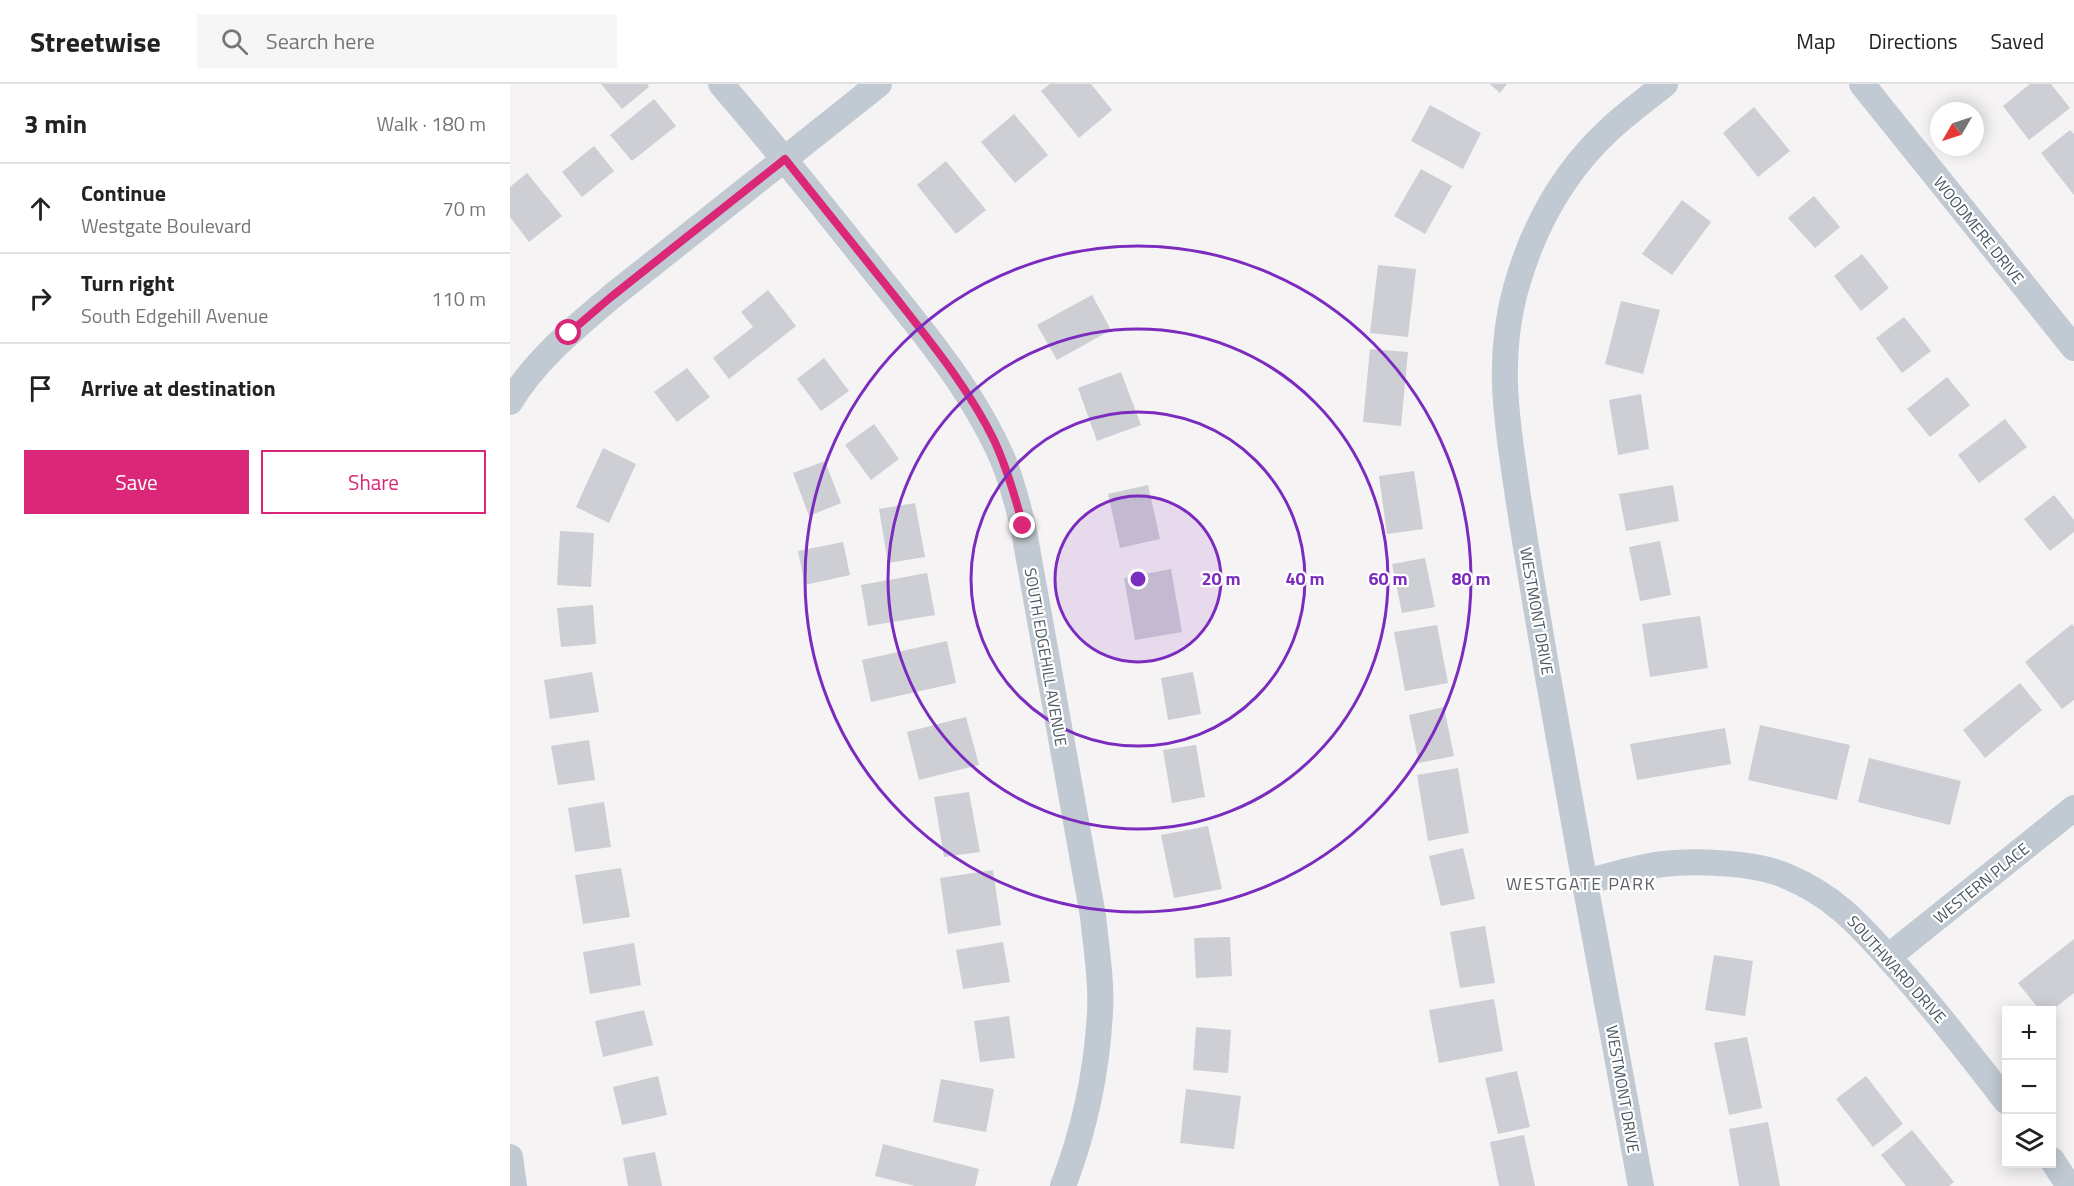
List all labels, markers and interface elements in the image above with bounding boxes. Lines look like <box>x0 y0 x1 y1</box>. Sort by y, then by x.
search box <box>197 14 617 68</box>
text: Streetwise <box>30 20 161 63</box>
text: Search here <box>266 24 375 58</box>
icon: search <box>218 25 251 58</box>
text: Map <box>1796 25 1836 57</box>
text: Directions <box>1869 25 1958 57</box>
text: Saved <box>1991 25 2044 57</box>
north arrow <box>1930 102 1984 156</box>
text: 3 min <box>24 104 87 143</box>
text: Walk · 180 m <box>377 108 486 139</box>
street label: WOODMERE DRIVE <box>1928 171 2030 289</box>
text: Continue <box>81 176 166 210</box>
icon: ahead <box>24 192 57 225</box>
text: 70 m <box>442 193 486 224</box>
text: Westgate Boulevard <box>81 210 251 241</box>
text: Turn right <box>81 266 175 300</box>
icon: right <box>24 282 57 315</box>
text: 110 m <box>431 283 486 314</box>
text: South Edgehill Avenue <box>81 300 268 331</box>
route start <box>555 319 581 345</box>
text: Arrive at destination <box>81 371 276 405</box>
icon: arrive <box>24 372 57 405</box>
button: Save <box>24 450 249 514</box>
button: Share <box>261 450 486 514</box>
route end <box>1009 512 1035 538</box>
street label: WESTMONT DRIVE <box>1514 545 1560 677</box>
text: 20 m <box>1201 565 1241 592</box>
text: 40 m <box>1285 565 1325 592</box>
text: 60 m <box>1368 565 1408 592</box>
text: 80 m <box>1451 565 1491 592</box>
street label: SOUTH EDGEHILL AVENUE <box>1018 566 1074 748</box>
centre of rings <box>1128 569 1148 589</box>
street label: WESTERN PLACE <box>1928 837 2034 929</box>
district label: WESTGATE PARK <box>1506 870 1656 897</box>
street label: SOUTHWARD DRIVE <box>1842 910 1952 1028</box>
map controls <box>2002 1006 2056 1168</box>
button: + <box>2002 1006 2056 1060</box>
street label: WESTMONT DRIVE <box>1600 1023 1646 1155</box>
button: − <box>2002 1060 2056 1114</box>
button: layers <box>2002 1114 2056 1168</box>

